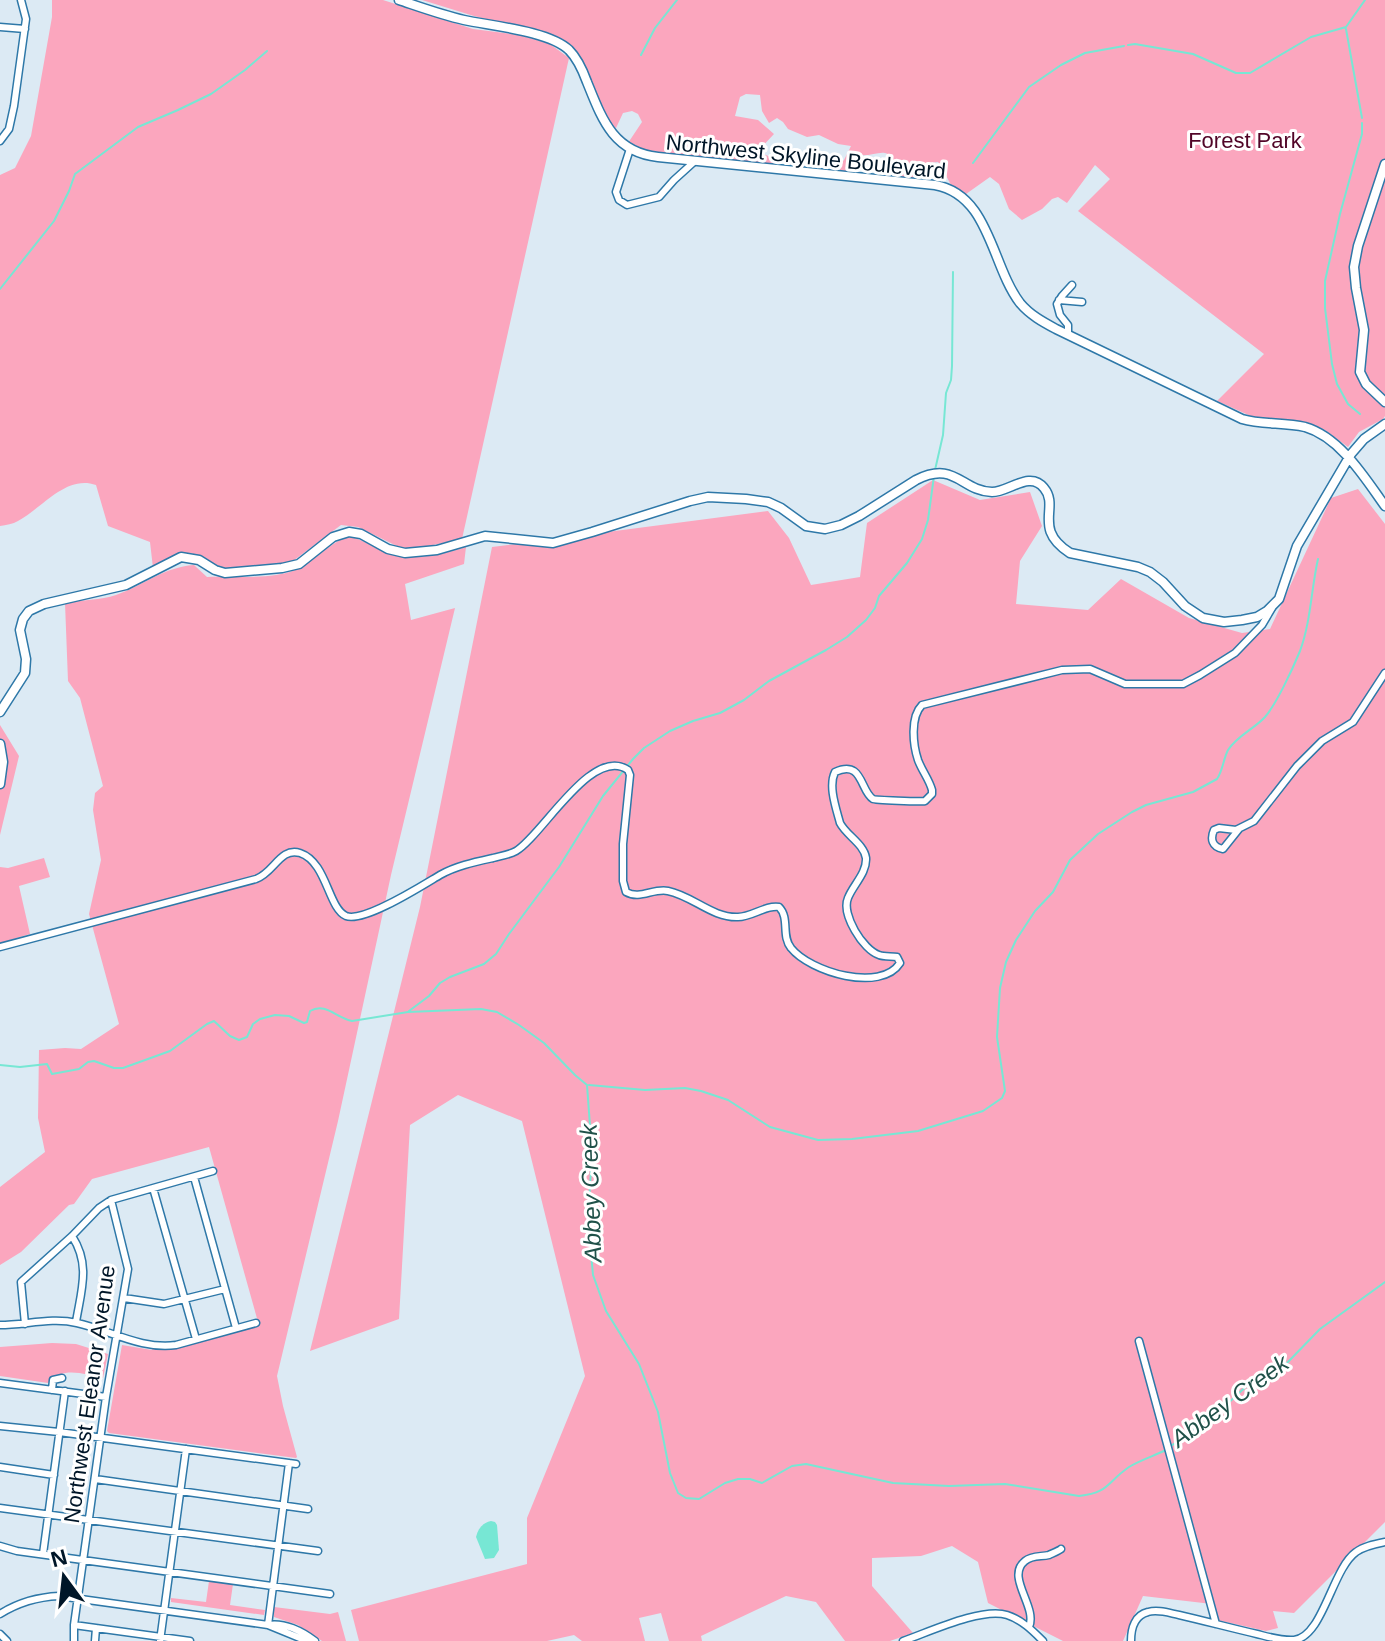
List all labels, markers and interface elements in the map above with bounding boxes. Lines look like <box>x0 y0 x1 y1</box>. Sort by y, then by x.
park label: Forest Park <box>1188 128 1303 153</box>
street label: Northwest Skyline Boulevard <box>665 129 947 184</box>
water label: Abbey Creek <box>575 1121 606 1265</box>
street label: Northwest Eleanor Avenue <box>59 1264 120 1525</box>
water label: Abbey Creek <box>1164 1348 1295 1453</box>
north arrow <box>24 1537 104 1617</box>
text: N <box>48 1544 70 1572</box>

